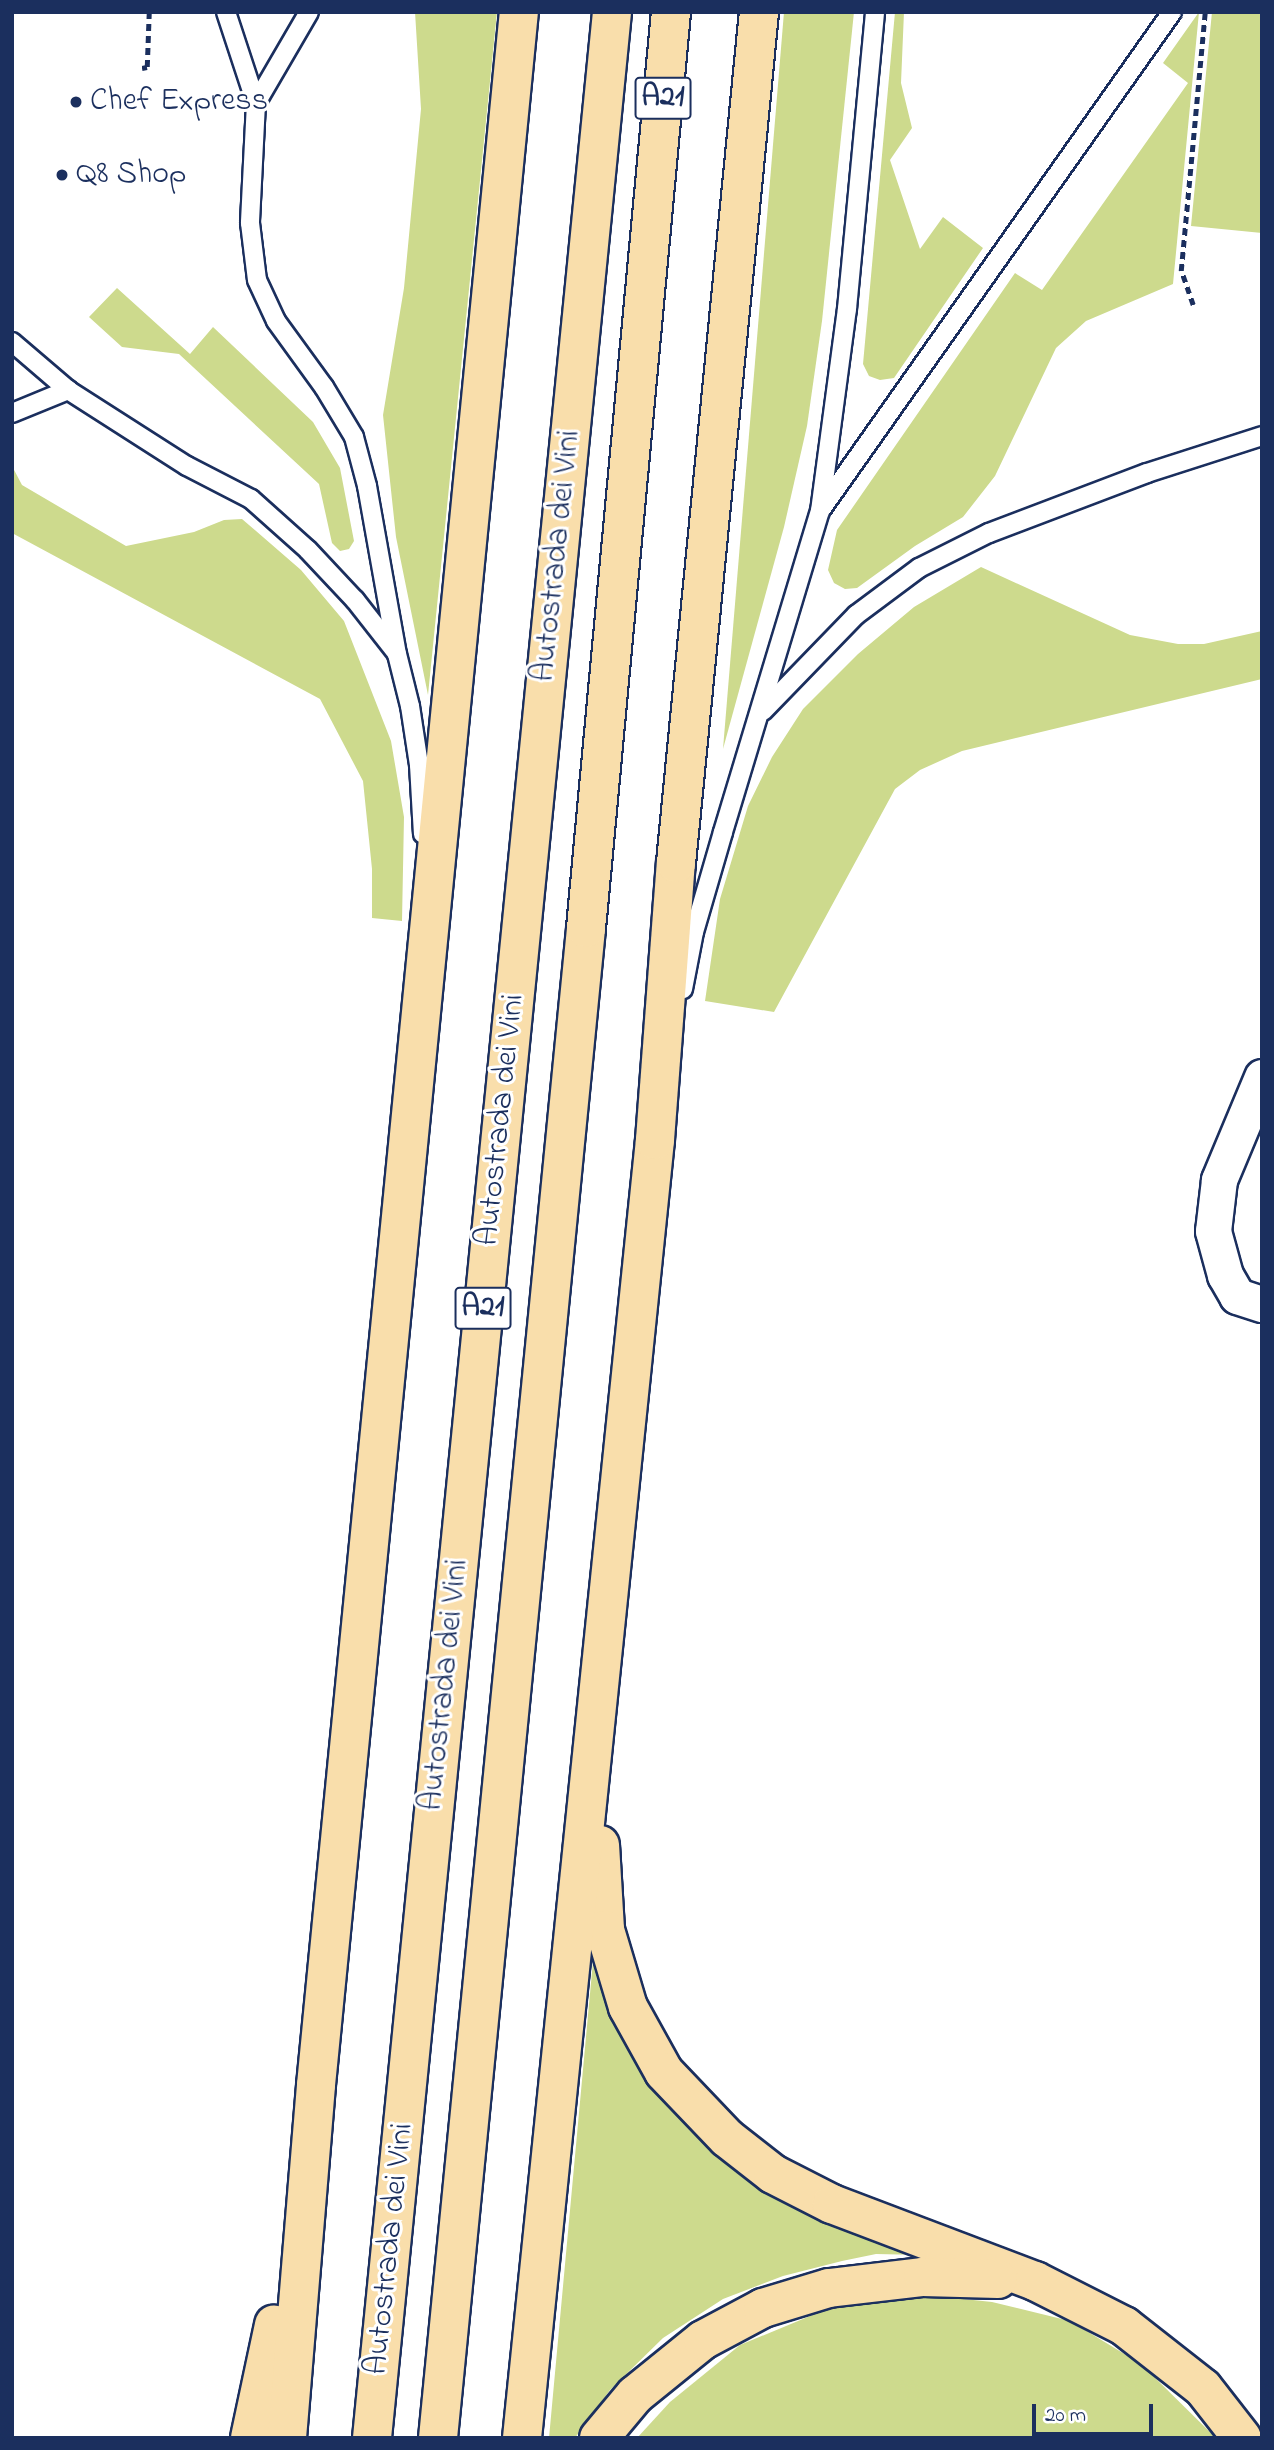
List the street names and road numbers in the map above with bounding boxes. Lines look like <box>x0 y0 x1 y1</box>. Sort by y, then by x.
road number: A21 <box>633 72 693 124</box>
street label: Autostrada dei Vini <box>526 428 590 684</box>
street label: Autostrada dei Vini <box>470 992 534 1248</box>
road number: A21 <box>453 1282 513 1334</box>
street label: Autostrada dei Vini <box>414 1557 478 1813</box>
street label: Autostrada dei Vini <box>359 2121 423 2377</box>

